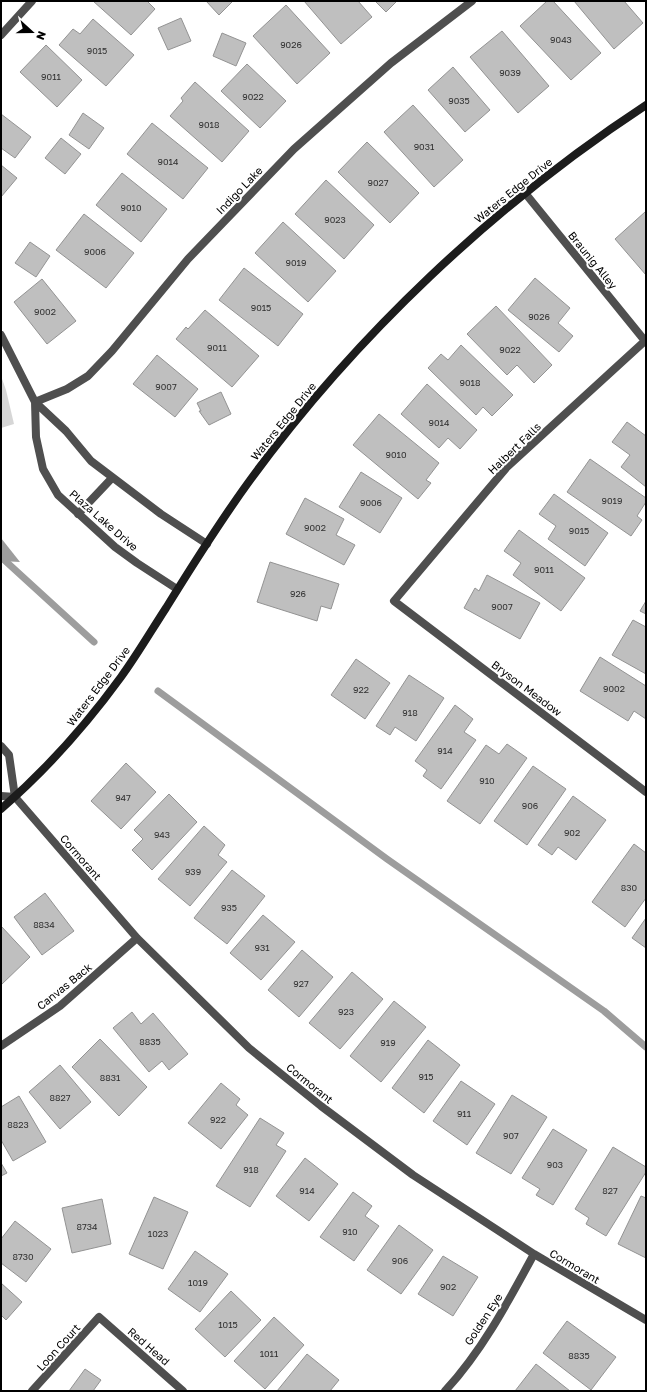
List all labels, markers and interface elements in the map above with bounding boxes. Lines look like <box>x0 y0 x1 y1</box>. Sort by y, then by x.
north arrow <box>12 12 52 52</box>
text: N <box>34 30 49 42</box>
house number: 9043 <box>550 34 572 45</box>
house number: 9026 <box>280 39 302 50</box>
house number: 9015 <box>87 45 107 56</box>
house number: 9039 <box>499 67 521 78</box>
house number: 9011 <box>41 71 62 82</box>
house number: 9022 <box>242 91 264 102</box>
house number: 9035 <box>448 95 470 106</box>
house number: 9018 <box>199 119 219 130</box>
house number: 9031 <box>414 141 435 152</box>
street label: Waters Edge Drive <box>471 155 555 225</box>
house number: 9014 <box>158 156 179 167</box>
street label: Indigo Lake <box>213 164 265 216</box>
house number: 9027 <box>367 177 389 188</box>
house number: 9010 <box>121 202 142 213</box>
house number: 9023 <box>324 214 346 225</box>
street label: Braunig Alley <box>566 229 620 291</box>
house number: 9006 <box>84 246 106 257</box>
house number: 9019 <box>286 257 306 268</box>
house number: 9015 <box>251 302 271 313</box>
house number: 9002 <box>34 306 56 317</box>
house number: 9026 <box>528 311 550 322</box>
house number: 9011 <box>207 342 228 353</box>
house number: 9022 <box>499 344 521 355</box>
house number: 9018 <box>460 377 480 388</box>
street label: Waters Edge Drive <box>248 379 318 463</box>
house number: 9007 <box>155 381 177 392</box>
house number: 9014 <box>429 417 450 428</box>
street label: Halbert Falls <box>485 419 543 476</box>
house number: 9010 <box>386 449 407 460</box>
street label: Plaza Lake Drive <box>67 487 141 553</box>
house number: 9019 <box>602 495 622 506</box>
house number: 9006 <box>360 497 382 508</box>
house number: 9002 <box>304 522 326 533</box>
house number: 9015 <box>569 525 589 536</box>
house number: 9011 <box>534 564 555 575</box>
house number: 926 <box>290 588 306 599</box>
house number: 9007 <box>491 601 513 612</box>
street label: Waters Edge Drive <box>64 644 132 728</box>
street label: Bryson Meadow <box>489 657 565 719</box>
house number: 9002 <box>603 683 625 694</box>
house number: 922 <box>353 684 369 695</box>
house number: 918 <box>402 707 418 718</box>
house number: 914 <box>437 745 453 756</box>
house number: 910 <box>479 775 495 786</box>
house number: 947 <box>115 792 131 803</box>
house number: 906 <box>522 800 538 811</box>
house number: 902 <box>564 827 580 838</box>
house number: 943 <box>154 829 170 840</box>
street label: Cormorant <box>58 832 104 882</box>
house number: 939 <box>185 866 201 877</box>
house number: 830 <box>621 882 638 893</box>
house number: 935 <box>221 902 237 913</box>
house number: 8834 <box>33 919 55 930</box>
house number: 931 <box>254 942 270 953</box>
street label: Canvas Back <box>34 960 94 1012</box>
house number: 927 <box>293 978 309 989</box>
house number: 923 <box>338 1006 354 1017</box>
house number: 8835 <box>139 1036 161 1047</box>
house number: 919 <box>380 1037 396 1048</box>
street label: Cormorant <box>284 1060 336 1106</box>
house number: 915 <box>418 1071 434 1082</box>
house number: 8831 <box>100 1072 121 1083</box>
house number: 8827 <box>50 1092 71 1103</box>
house number: 911 <box>457 1108 472 1119</box>
house number: 922 <box>210 1114 226 1125</box>
house number: 8823 <box>7 1119 29 1130</box>
house number: 907 <box>503 1130 519 1141</box>
house number: 903 <box>547 1159 563 1170</box>
house number: 918 <box>243 1164 259 1175</box>
house number: 914 <box>299 1185 315 1196</box>
house number: 827 <box>602 1185 618 1196</box>
house number: 8734 <box>76 1221 98 1232</box>
house number: 910 <box>342 1226 358 1237</box>
house number: 1023 <box>148 1228 168 1239</box>
street label: Cormorant <box>548 1246 602 1286</box>
house number: 8730 <box>12 1251 34 1262</box>
house number: 906 <box>392 1255 408 1266</box>
house number: 1019 <box>188 1277 208 1288</box>
house number: 902 <box>440 1281 456 1292</box>
street label: Golden Eye <box>461 1291 505 1347</box>
house number: 1015 <box>218 1319 238 1330</box>
street label: Loon Court <box>34 1321 82 1373</box>
street label: Red Head <box>125 1324 173 1368</box>
house number: 1011 <box>260 1348 279 1359</box>
house number: 8835 <box>568 1350 590 1361</box>

